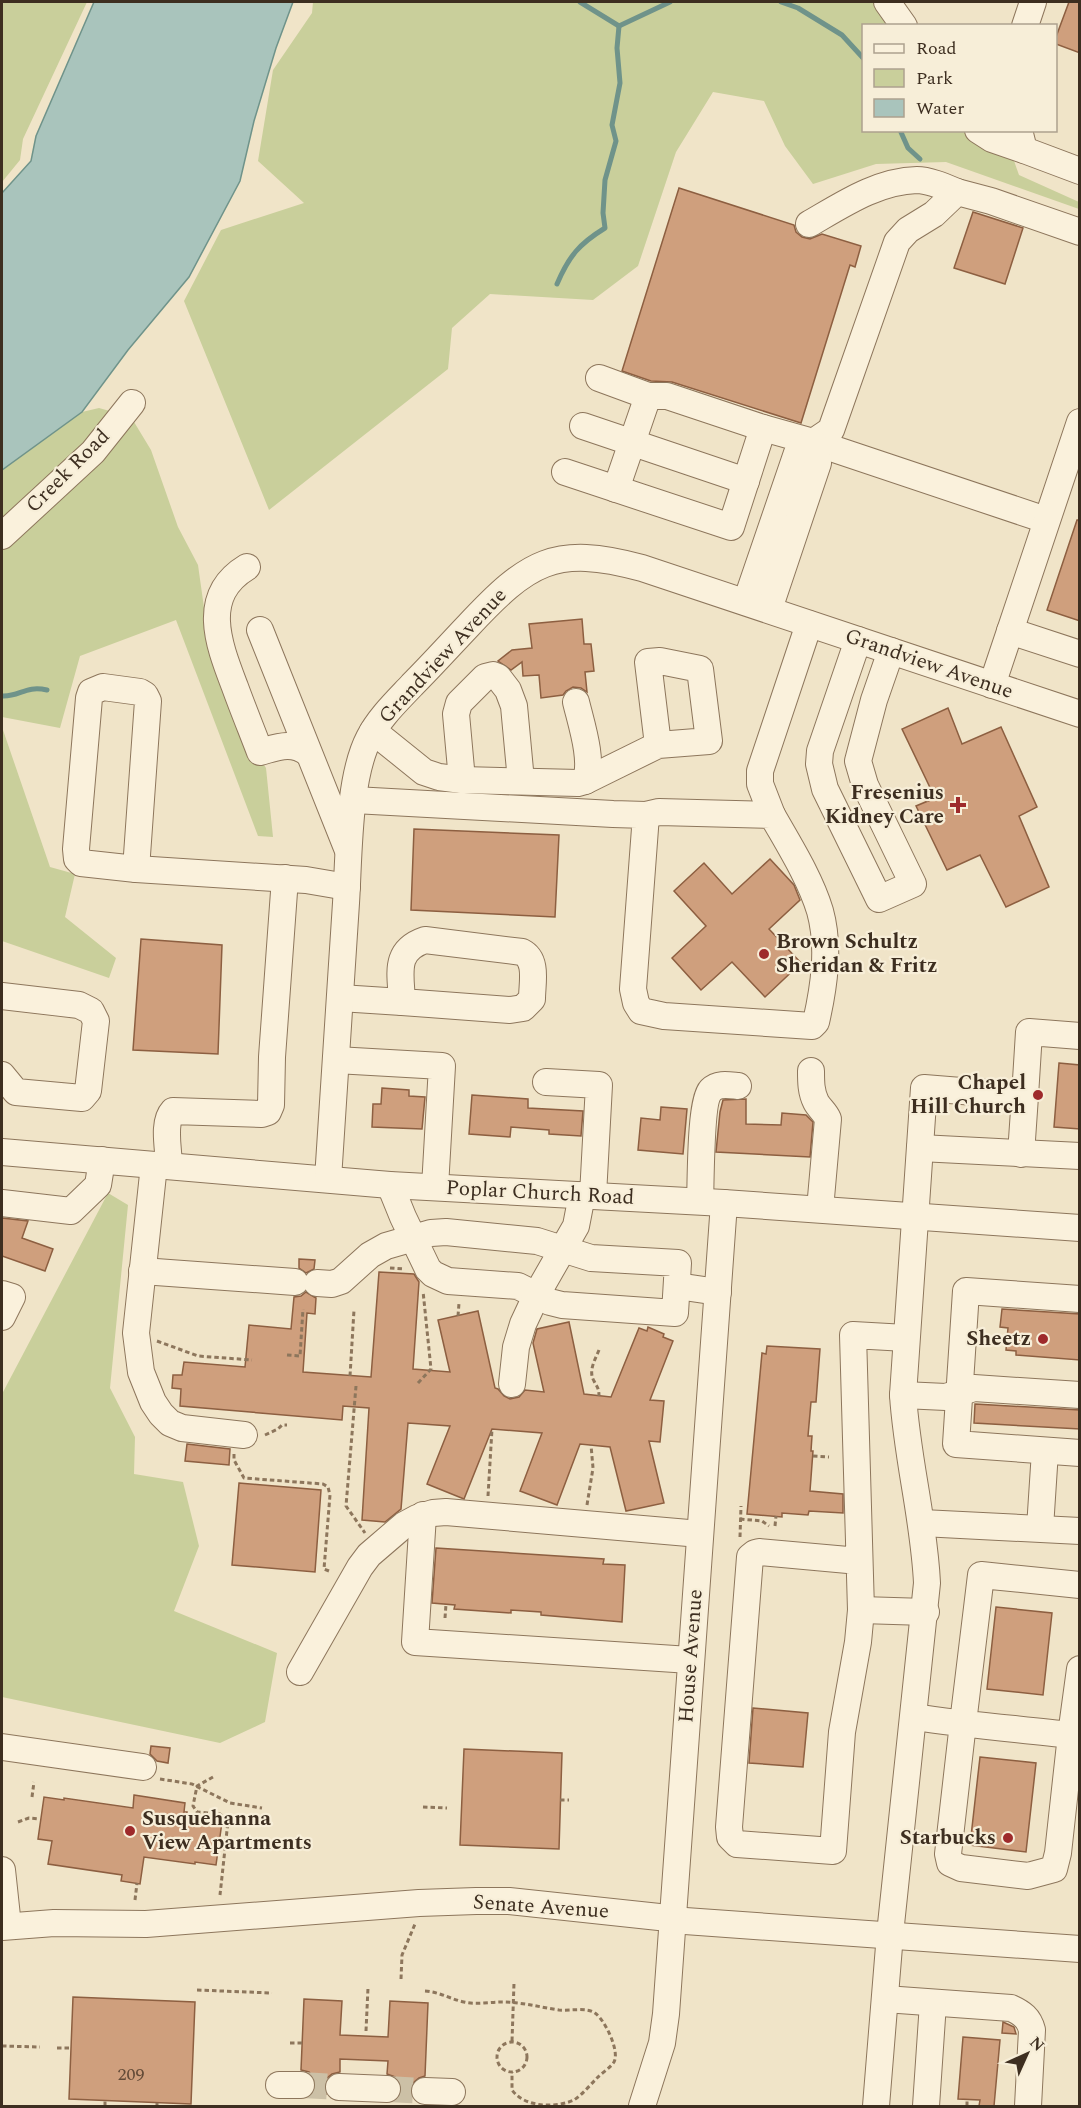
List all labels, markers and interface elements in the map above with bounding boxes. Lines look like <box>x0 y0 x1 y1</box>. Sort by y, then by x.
legend <box>862 24 1057 132</box>
text: Road <box>916 35 957 62</box>
text: Park <box>916 65 953 92</box>
text: Water <box>916 95 964 122</box>
street label: Creek Road <box>18 421 118 521</box>
street label: Grandview Avenue <box>371 581 515 731</box>
street label: Grandview Avenue <box>841 620 1017 708</box>
place label: Fresenius Kidney Care <box>825 777 944 833</box>
marker: Fresenius Kidney Care <box>949 796 967 814</box>
place label: Brown Schultz Sheridan & Fritz <box>776 926 938 982</box>
marker: Brown Schultz Sheridan & Fritz <box>757 947 771 961</box>
place label: Chapel Hill Church <box>910 1067 1026 1123</box>
marker: Chapel Hill Church <box>1031 1088 1045 1102</box>
street label: Poplar Church Road <box>445 1172 635 1214</box>
place label: Sheetz <box>966 1323 1031 1355</box>
marker: Sheetz <box>1036 1332 1050 1346</box>
street label: House Avenue <box>670 1588 712 1724</box>
place label: Susquehanna View Apartments <box>142 1803 312 1859</box>
place label: Starbucks <box>900 1822 996 1854</box>
marker: Susquehanna View Apartments <box>123 1824 137 1838</box>
marker: Starbucks <box>1001 1831 1015 1845</box>
street label: Senate Avenue <box>472 1886 610 1928</box>
north arrow <box>997 2024 1057 2084</box>
text: N <box>1024 2031 1050 2057</box>
house number: 209 <box>118 2061 145 2088</box>

